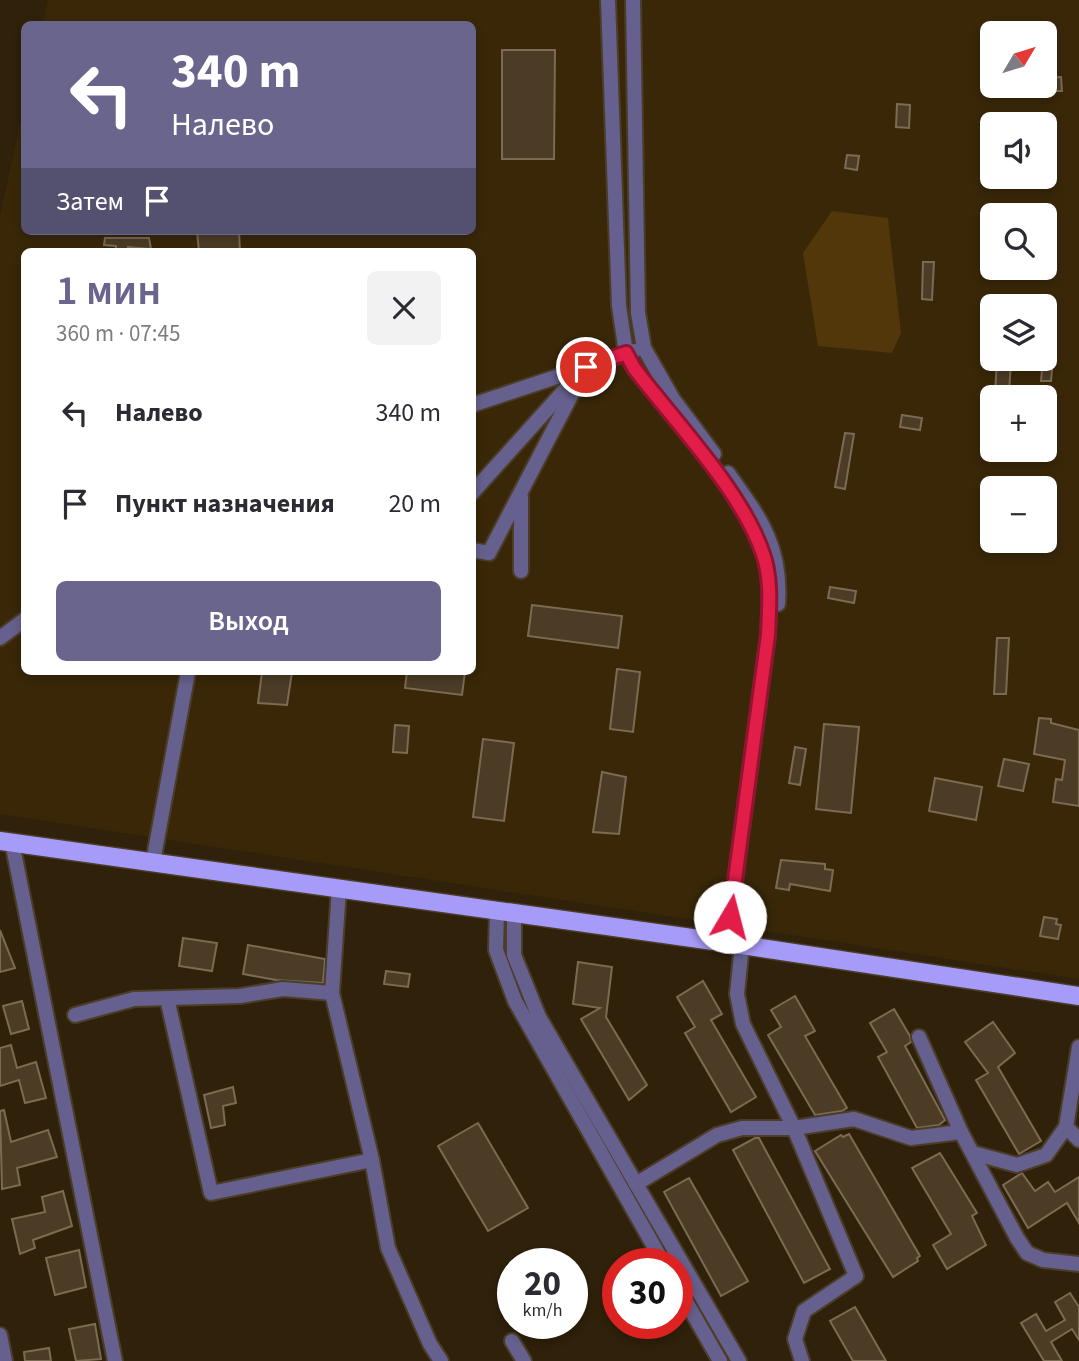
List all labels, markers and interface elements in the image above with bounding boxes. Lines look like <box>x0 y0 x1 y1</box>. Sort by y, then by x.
north arrow <box>980 21 1057 98</box>
map controls <box>980 21 1057 553</box>
text: 340 m <box>171 37 300 107</box>
icon: left <box>56 49 147 140</box>
text: Налево <box>171 102 274 148</box>
button: sound <box>980 112 1057 189</box>
icon: arrive <box>138 182 176 220</box>
text: Затем <box>56 183 124 220</box>
button: search <box>980 203 1057 280</box>
text: 1 мин <box>56 261 161 321</box>
button: close <box>367 271 441 345</box>
button: layers <box>980 294 1057 371</box>
text: 360 m · 07:45 <box>56 317 180 350</box>
pin <box>556 337 616 397</box>
icon: arrive <box>567 348 605 386</box>
button: + <box>980 385 1057 462</box>
icon: left <box>56 394 94 432</box>
text: Налево <box>115 394 203 431</box>
text: 340 m <box>375 394 441 431</box>
button: − <box>980 476 1057 553</box>
icon: arrive <box>56 485 94 523</box>
text: Пункт назначения <box>115 485 335 522</box>
text: 20 m <box>388 485 441 522</box>
button: Выход <box>56 581 441 661</box>
position arrow <box>693 880 767 954</box>
speed limit sign: 30 <box>602 1248 693 1339</box>
text: 20 <box>524 1259 561 1309</box>
text: km/h <box>523 1298 562 1323</box>

